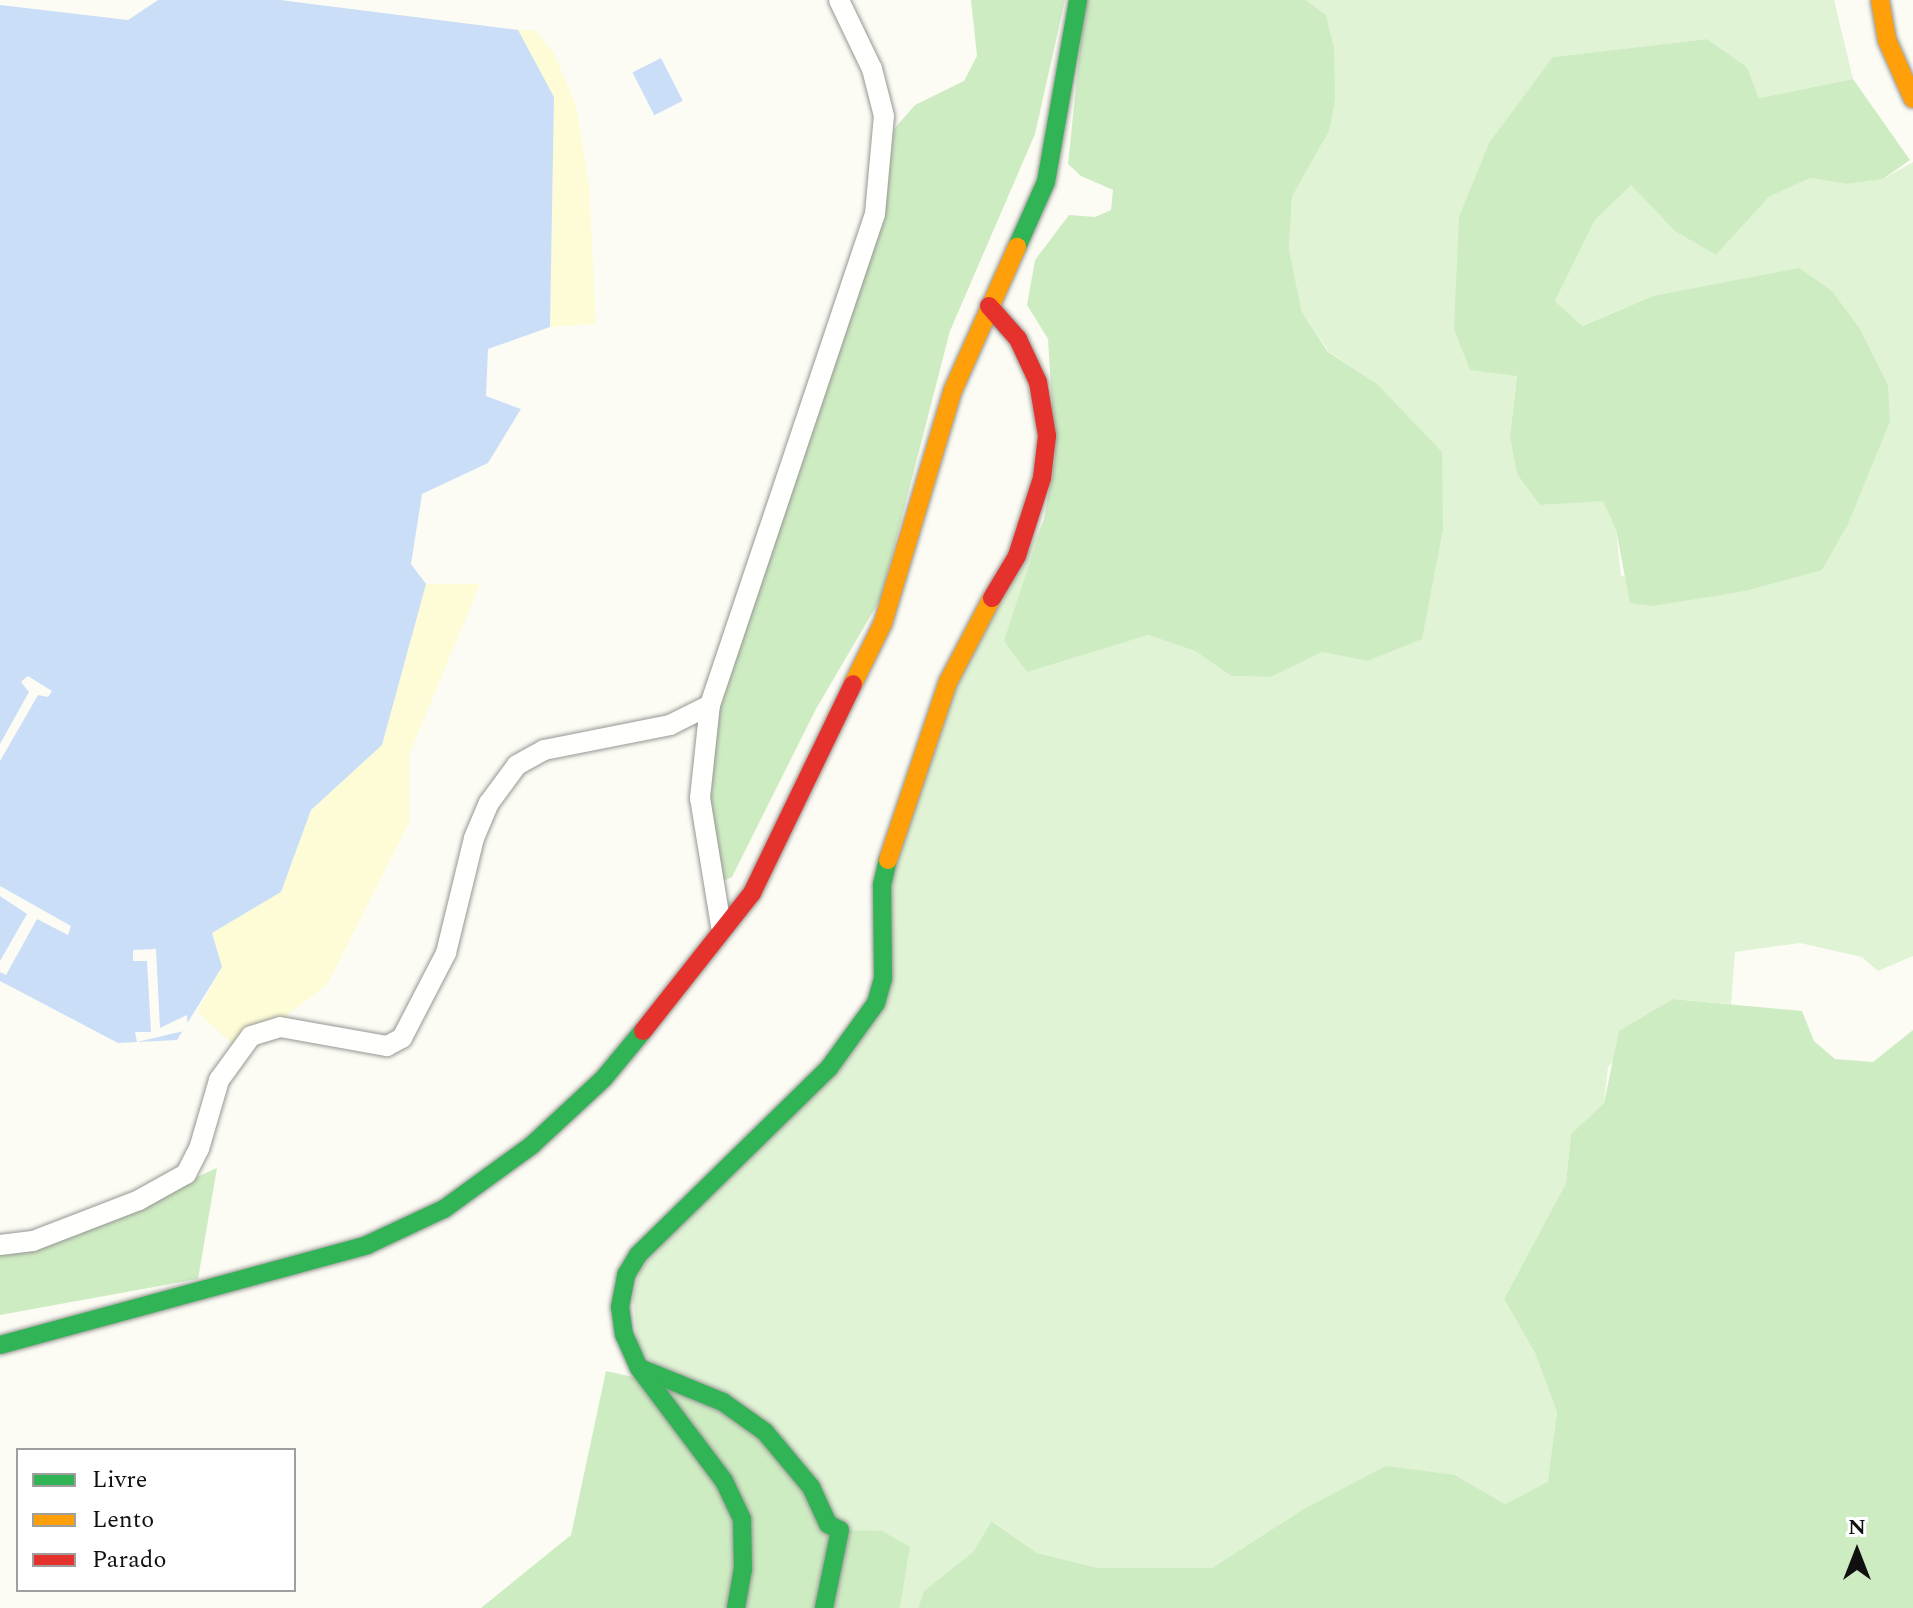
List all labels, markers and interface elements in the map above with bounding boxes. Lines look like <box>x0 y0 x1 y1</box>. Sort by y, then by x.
legend <box>16 1448 296 1592</box>
text: Livre <box>92 1462 147 1498</box>
text: Lento <box>92 1502 154 1538</box>
text: N <box>1848 1511 1866 1544</box>
north arrow <box>1817 1512 1897 1592</box>
text: Parado <box>92 1542 166 1578</box>

